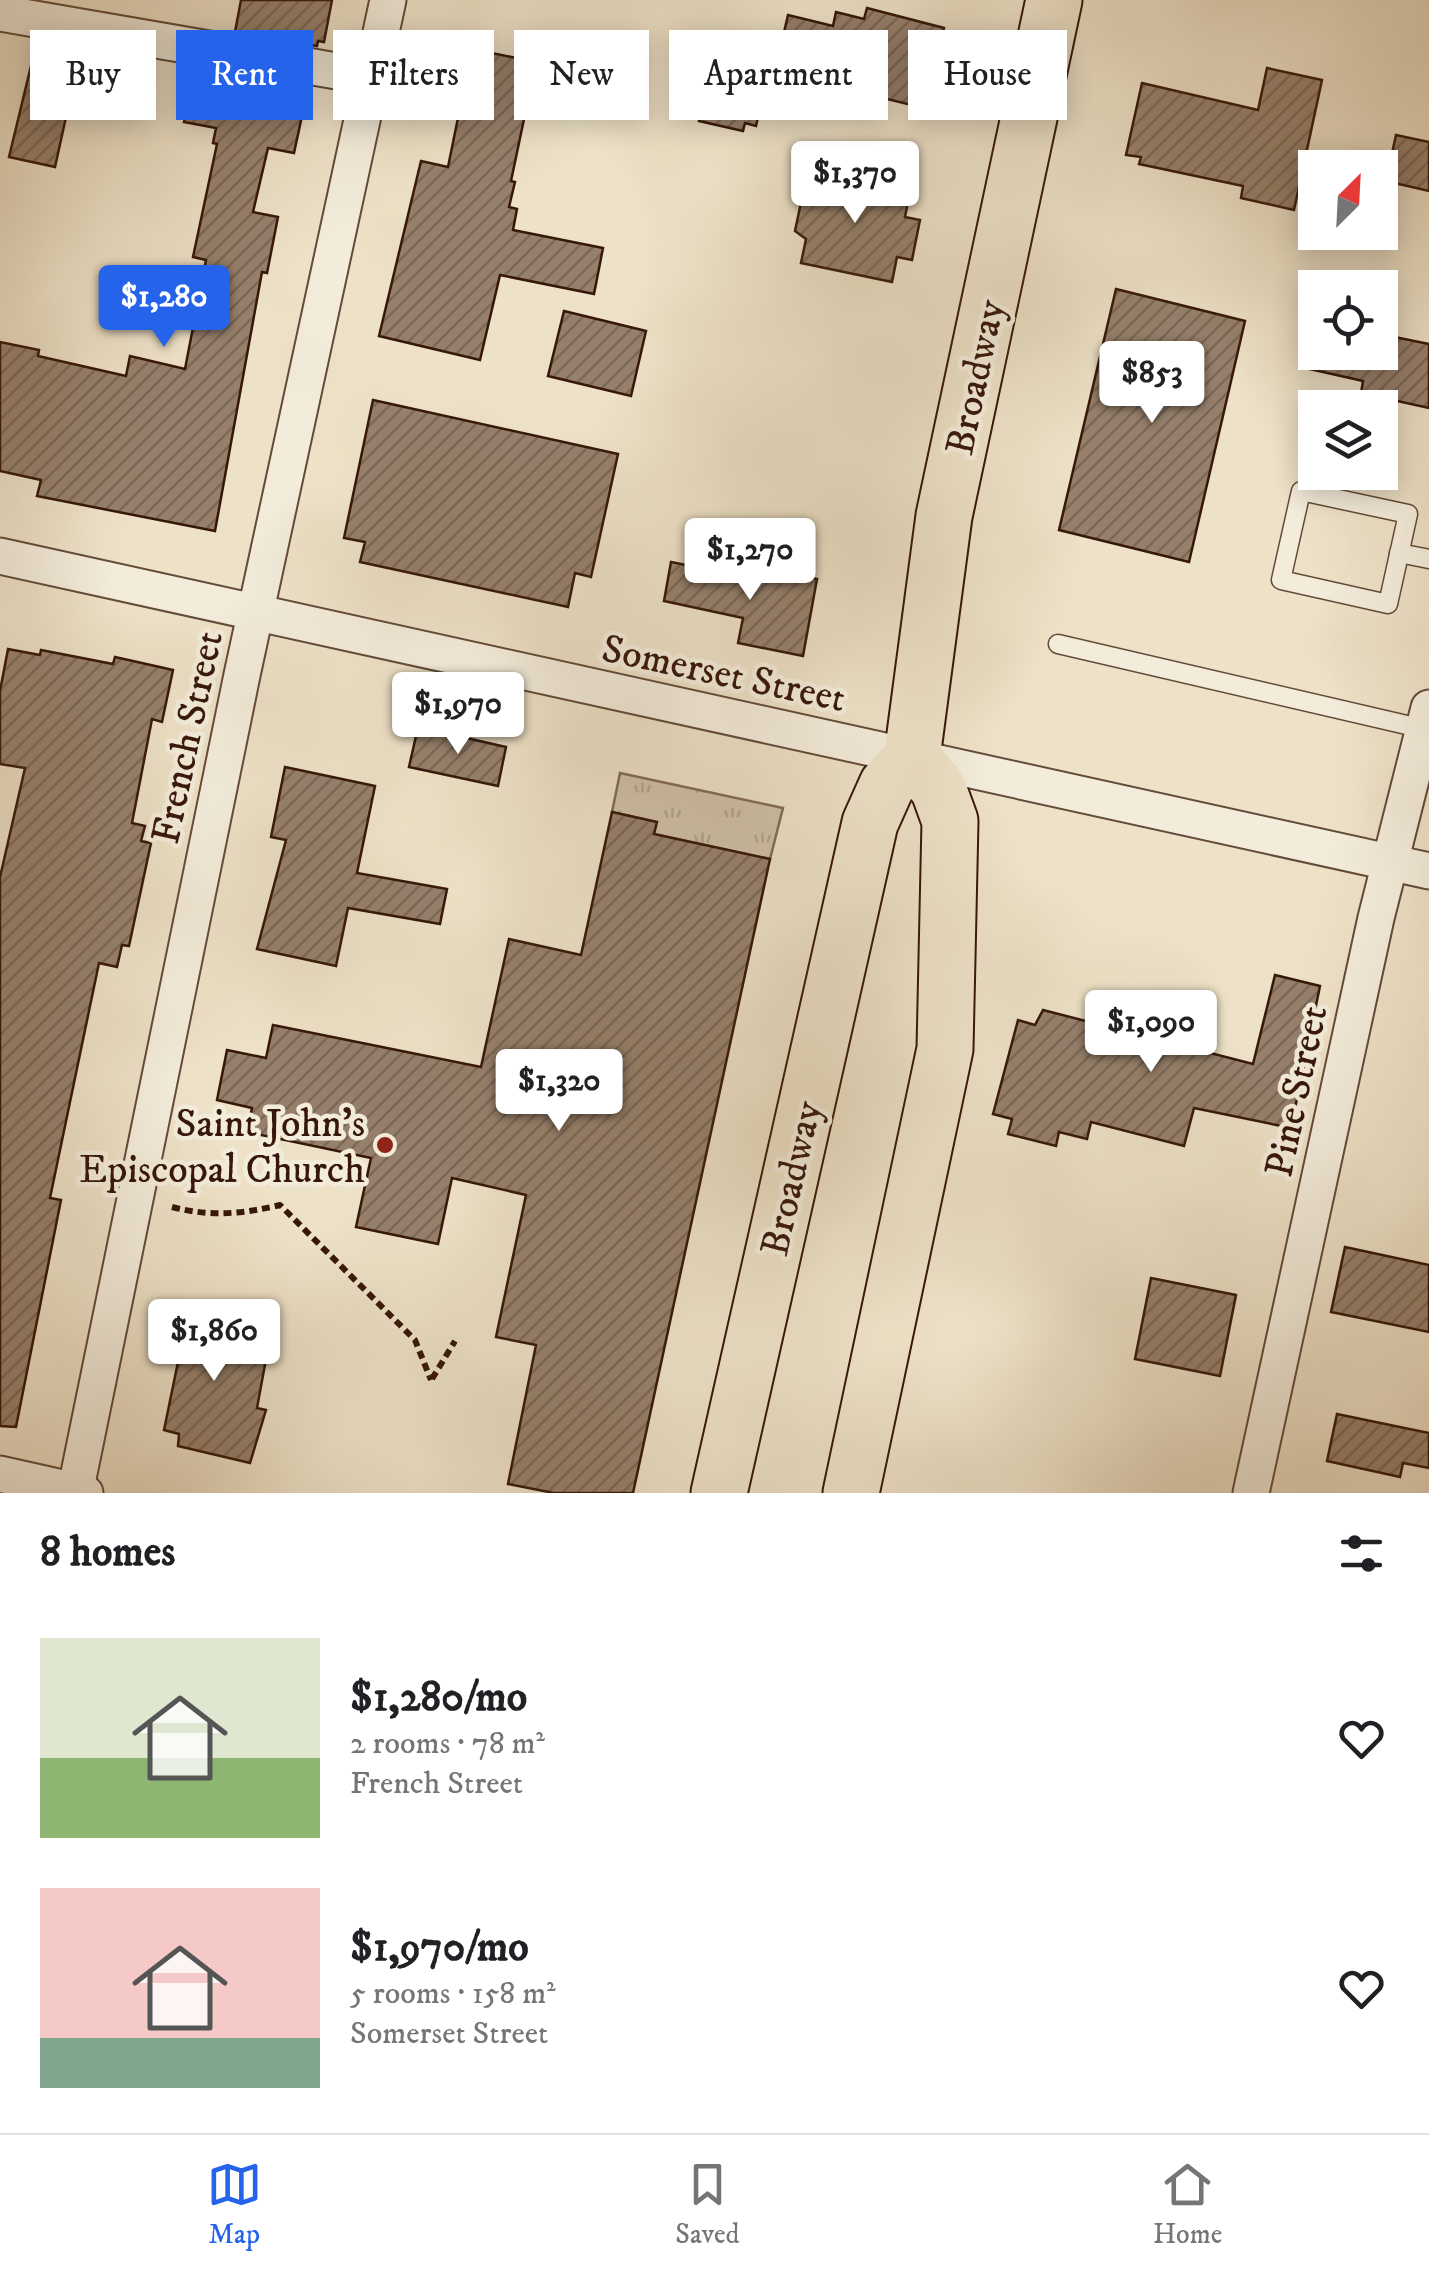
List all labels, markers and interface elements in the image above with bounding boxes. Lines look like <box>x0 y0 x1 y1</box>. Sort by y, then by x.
chip: Buy <box>30 30 156 120</box>
chip: Rent <box>176 30 313 120</box>
chip: Filters <box>333 30 494 120</box>
chip: New <box>514 30 649 120</box>
chip: Apartment <box>669 30 888 120</box>
chip: House <box>908 30 1067 120</box>
pin: $1,370 <box>774 141 936 226</box>
north arrow <box>1298 150 1398 250</box>
map controls <box>1298 150 1398 490</box>
text: $1,370 <box>813 153 897 193</box>
pin: $1,280 <box>83 265 245 350</box>
button: locate <box>1298 270 1398 370</box>
text: $1,280 <box>121 277 207 317</box>
street label: Broadway <box>936 294 1018 460</box>
pin: $853 <box>1093 341 1211 426</box>
text: $853 <box>1121 353 1183 393</box>
button: layers <box>1298 390 1398 490</box>
pin: $1,270 <box>669 518 831 603</box>
text: $1,270 <box>707 530 793 570</box>
street label: Somerset Street <box>597 625 850 725</box>
street label: French Street <box>142 627 236 849</box>
pin: $1,970 <box>377 672 539 757</box>
text: $1,970 <box>414 684 502 724</box>
pin: $1,090 <box>1070 990 1232 1075</box>
street label: Pine Street <box>1255 1001 1340 1182</box>
text: $1,090 <box>1107 1002 1195 1042</box>
pin: $1,320 <box>478 1049 640 1134</box>
text: $1,320 <box>518 1061 600 1101</box>
street label: Broadway <box>751 1095 835 1261</box>
place label: Saint John's Episcopal Church <box>79 1100 365 1196</box>
marker: Saint John's Episcopal Church <box>374 1134 396 1156</box>
pin: $1,860 <box>133 1299 295 1384</box>
text: $1,860 <box>170 1311 258 1351</box>
icon: filters <box>1334 1526 1389 1581</box>
text: 8 homes <box>40 1527 175 1579</box>
text: $1,280/mo <box>350 1672 527 1724</box>
icon: home <box>120 1678 240 1798</box>
icon: heart <box>1334 1711 1389 1766</box>
text: 2 rooms · 78 m² <box>350 1724 545 1764</box>
text: French Street <box>350 1764 523 1804</box>
text: $1,970/mo <box>350 1922 529 1974</box>
icon: home <box>120 1928 240 2048</box>
icon: heart <box>1334 1961 1389 2016</box>
text: 5 rooms · 158 m² <box>350 1974 556 2014</box>
text: Somerset Street <box>350 2014 548 2054</box>
tab: Map <box>207 2157 262 2252</box>
tab: Saved <box>675 2157 740 2252</box>
tab: Home <box>1153 2157 1222 2252</box>

